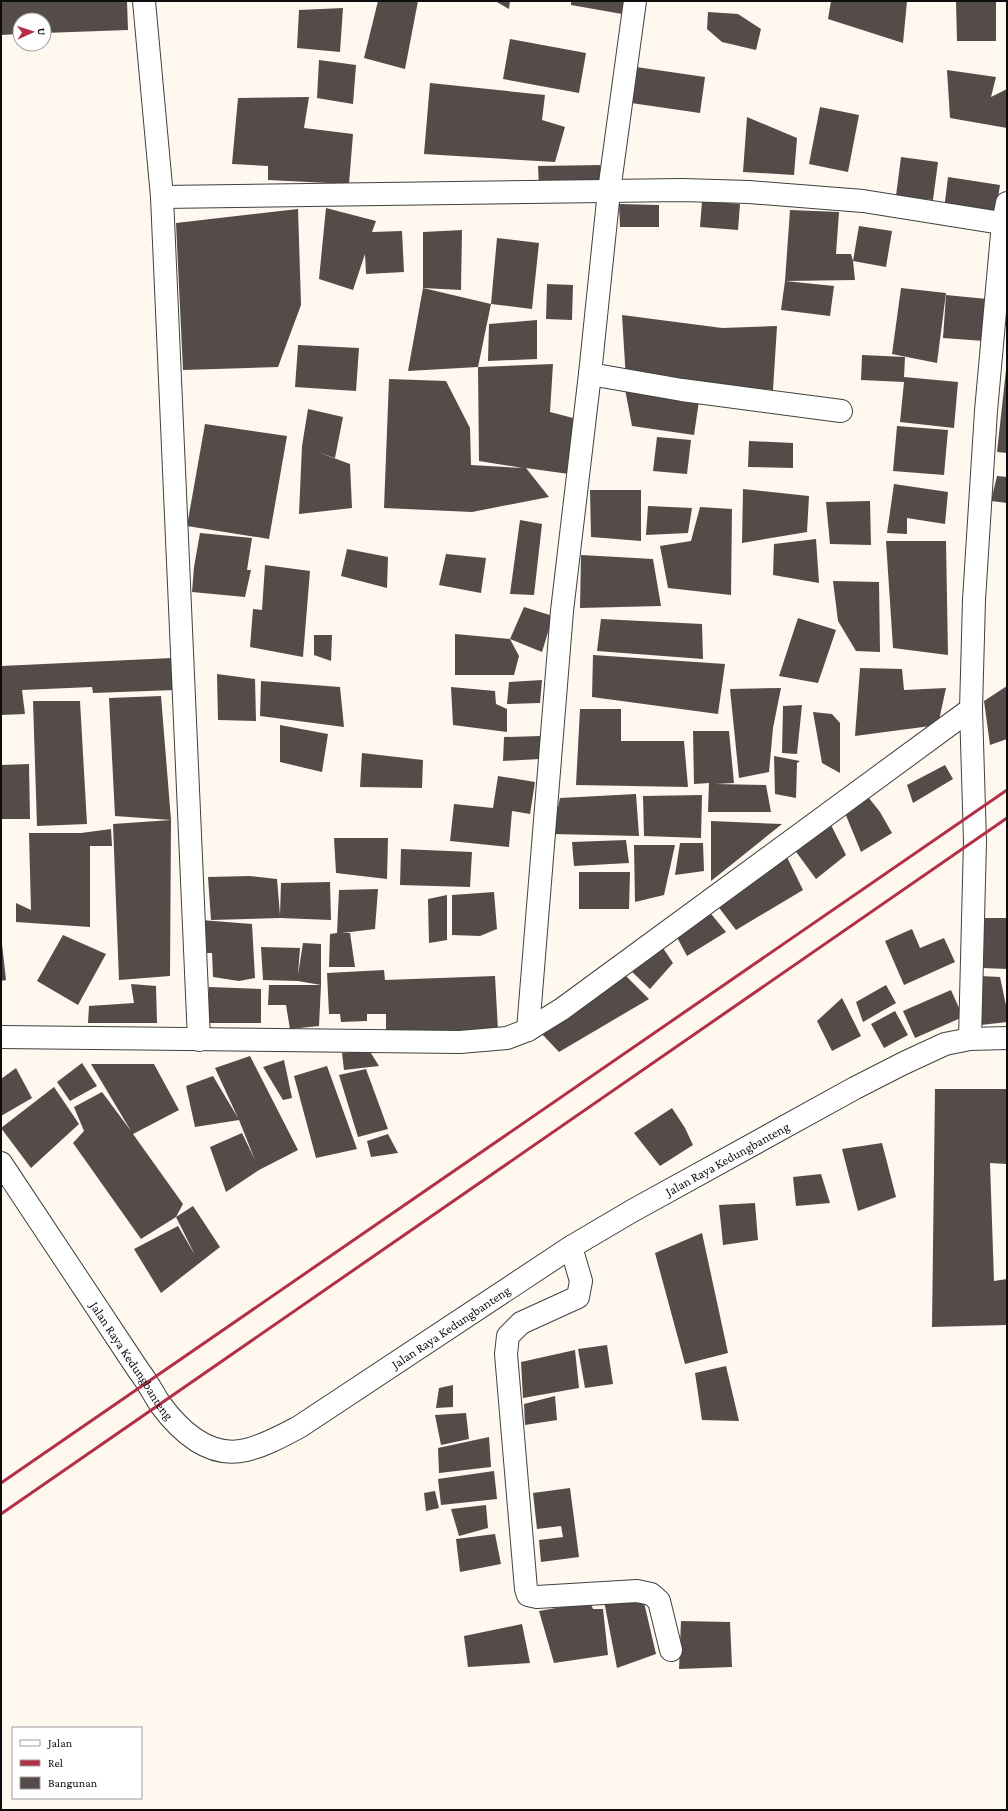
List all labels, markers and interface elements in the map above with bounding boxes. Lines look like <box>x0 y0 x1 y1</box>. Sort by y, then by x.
north arrow <box>12 12 52 52</box>
text: U <box>36 27 48 36</box>
street label: Jalan Raya Kedungbanteng <box>662 1118 792 1199</box>
street label: Jalan Raya Kedungbanteng <box>387 1282 513 1372</box>
street label: Jalan Raya Kedungbanteng <box>87 1298 177 1423</box>
legend <box>12 1727 142 1799</box>
text: Jalan <box>47 1736 73 1750</box>
text: Rel <box>48 1756 63 1770</box>
text: Bangunan <box>48 1776 98 1790</box>

